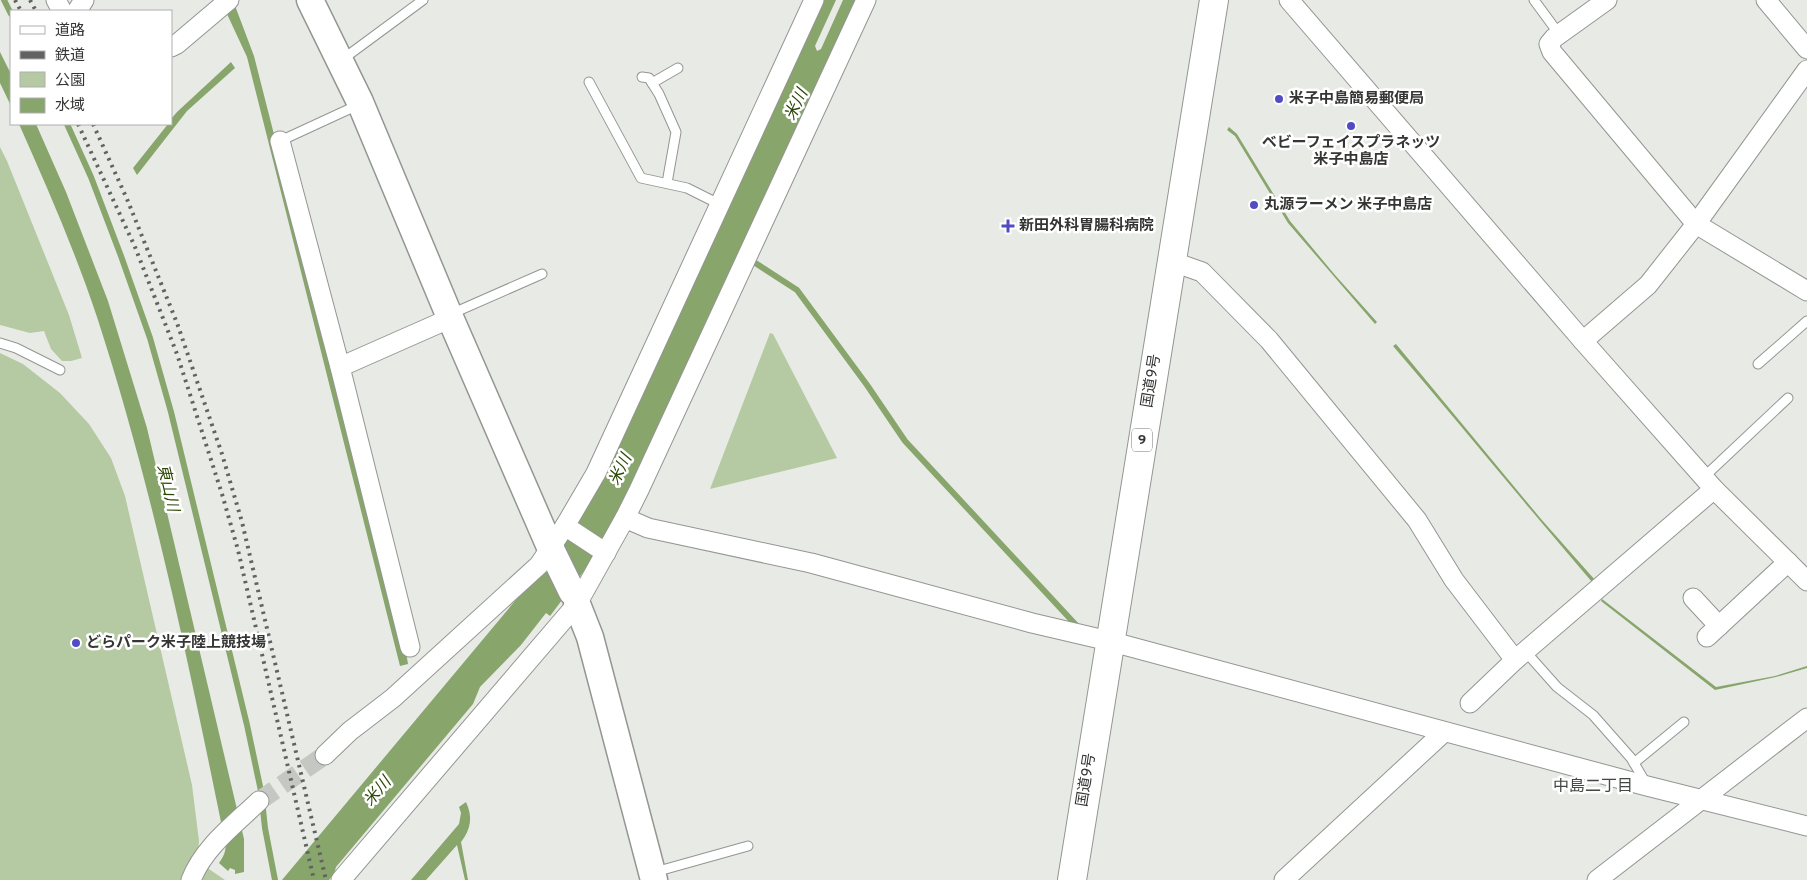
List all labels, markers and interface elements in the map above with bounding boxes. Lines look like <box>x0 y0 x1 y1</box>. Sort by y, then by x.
legend <box>10 10 172 125</box>
text: 道路 <box>55 22 85 41</box>
text: 鉄道 <box>55 47 85 66</box>
text: 公園 <box>55 72 85 91</box>
water label: 米川 <box>781 84 814 124</box>
place label: 米子中島簡易郵便局 <box>1289 89 1424 109</box>
marker: 米子中島簡易郵便局 <box>1273 93 1285 105</box>
text: 水域 <box>55 97 85 116</box>
marker: ベビーフェイスプラネッツ 米子中島店 <box>1345 120 1357 132</box>
place label: ベビーフェイスプラネッツ 米子中島店 <box>1262 134 1440 170</box>
place label: 丸源ラーメン 米子中島店 <box>1264 195 1432 215</box>
marker: 丸源ラーメン 米子中島店 <box>1248 199 1260 211</box>
place label: 新田外科胃腸科病院 <box>1019 216 1154 236</box>
marker: 新田外科胃腸科病院 <box>1001 219 1015 233</box>
street label: 国道9号 <box>1138 353 1166 409</box>
road number: 9 <box>1132 428 1152 452</box>
water label: 米川 <box>605 449 638 489</box>
water label: 東山川 <box>152 462 183 516</box>
place label: どらパーク米子陸上競技場 <box>86 634 266 653</box>
marker: どらパーク米子陸上競技場 <box>70 637 82 649</box>
street label: 国道9号 <box>1073 752 1101 808</box>
water label: 米川 <box>360 772 397 811</box>
district label: 中島二丁目 <box>1553 777 1633 797</box>

